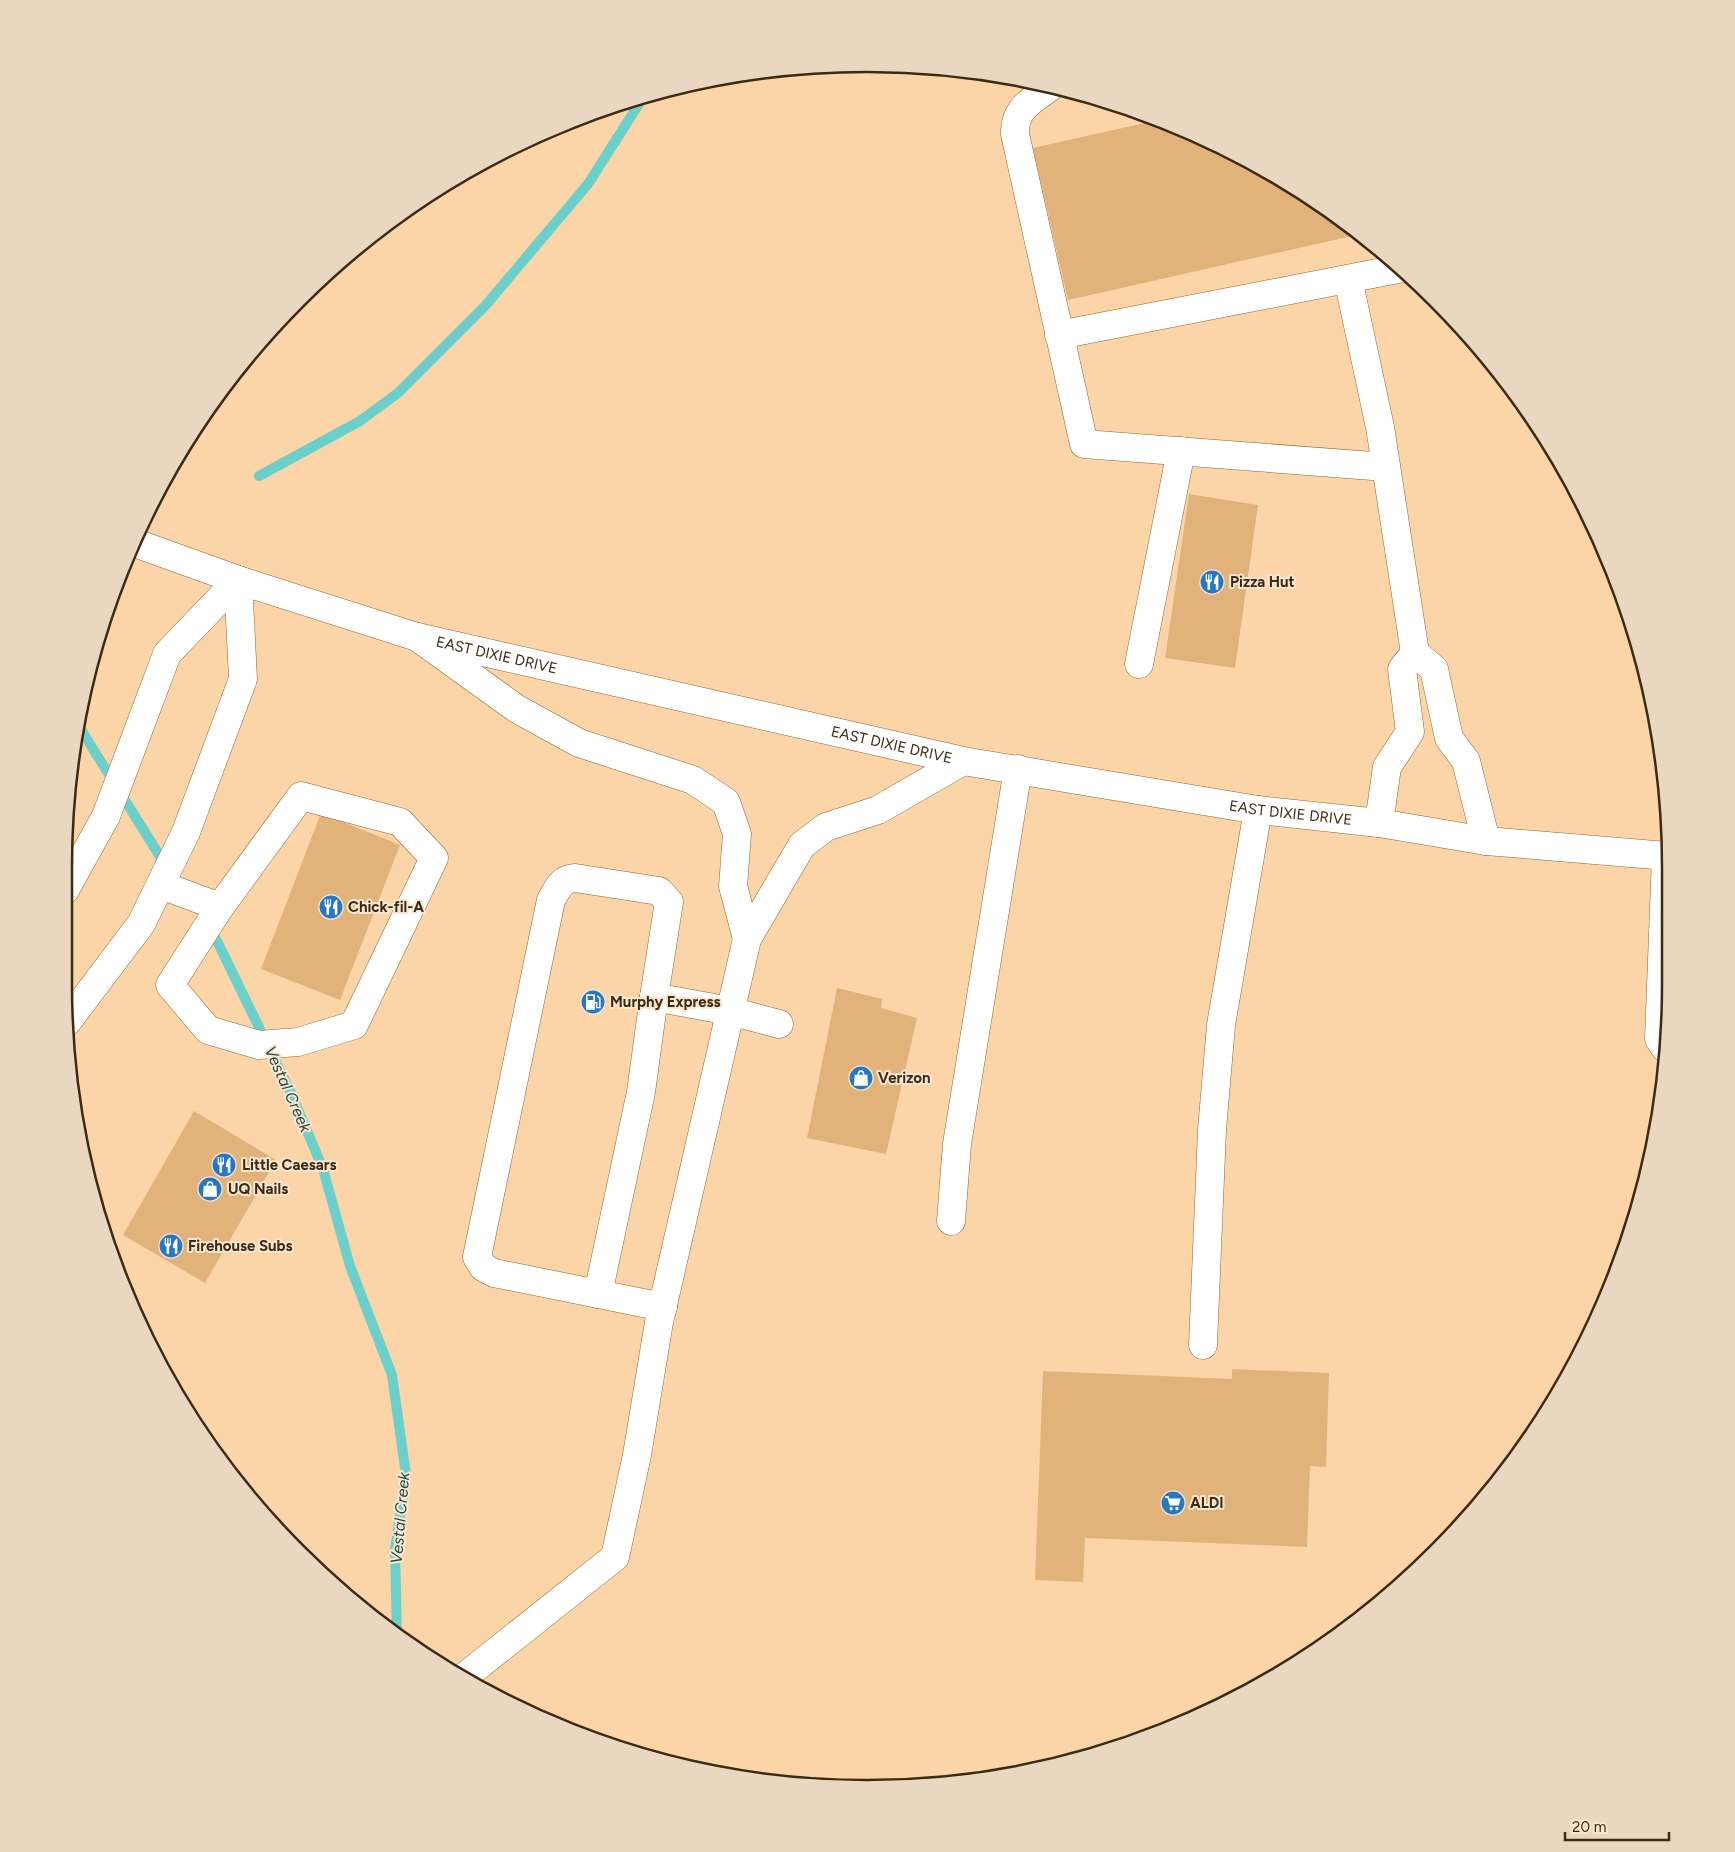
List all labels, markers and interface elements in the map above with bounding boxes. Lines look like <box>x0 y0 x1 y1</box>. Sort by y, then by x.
restaurant icon: Pizza Hut <box>1199 569 1225 595</box>
place label: Pizza Hut <box>1230 573 1295 591</box>
street label: EAST DIXIE DRIVE <box>434 633 559 678</box>
street label: EAST DIXIE DRIVE <box>829 722 954 767</box>
street label: EAST DIXIE DRIVE <box>1228 796 1353 829</box>
restaurant icon: Chick-fil-A <box>318 894 344 920</box>
place label: Chick-fil-A <box>348 898 424 916</box>
fuel station icon: Murphy Express <box>580 989 606 1015</box>
place label: Murphy Express <box>610 993 720 1011</box>
water label: Vestal Creek <box>261 1043 316 1136</box>
shop icon: Verizon <box>848 1065 874 1091</box>
place label: Verizon <box>878 1069 931 1087</box>
restaurant icon: Little Caesars <box>211 1152 237 1178</box>
place label: Little Caesars <box>242 1156 336 1174</box>
shop icon: UQ Nails <box>197 1176 223 1202</box>
place label: UQ Nails <box>228 1180 288 1198</box>
restaurant icon: Firehouse Subs <box>158 1233 184 1259</box>
place label: Firehouse Subs <box>188 1237 292 1255</box>
water label: Vestal Creek <box>387 1470 414 1565</box>
supermarket icon: ALDI <box>1160 1490 1186 1516</box>
place label: ALDI <box>1190 1494 1224 1512</box>
scale bar <box>1565 1810 1669 1842</box>
text: 20 m <box>1572 1818 1606 1836</box>

